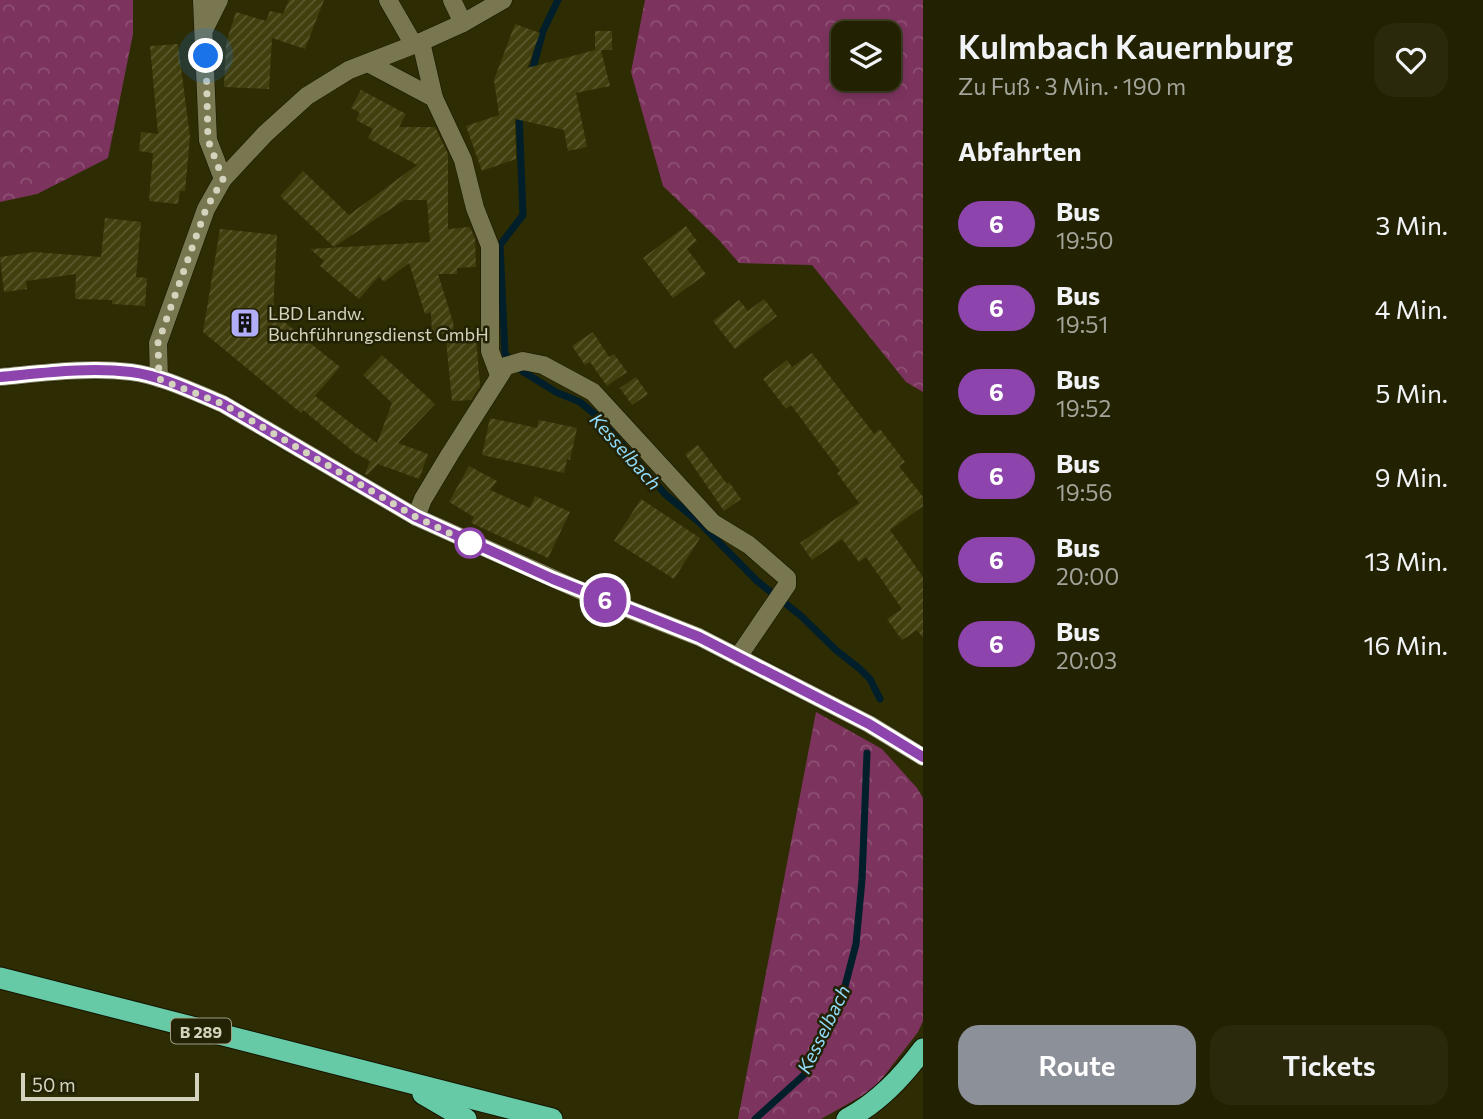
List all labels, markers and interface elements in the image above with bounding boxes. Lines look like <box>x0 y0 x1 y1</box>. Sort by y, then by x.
map controls <box>831 21 901 91</box>
button: layers <box>831 21 901 91</box>
button: heart <box>1374 23 1448 97</box>
text: Kulmbach Kauernburg <box>958 25 1293 66</box>
your location <box>188 38 223 73</box>
text: Zu Fuß · 3 Min. · 190 m <box>958 72 1186 100</box>
text: Abfahrten <box>958 135 1081 166</box>
text: Bus <box>1056 195 1100 226</box>
text: 6 <box>989 209 1004 238</box>
text: 3 Min. <box>1376 209 1448 240</box>
text: 19:50 <box>1056 226 1113 254</box>
text: Bus <box>1056 279 1100 310</box>
text: 6 <box>989 293 1004 322</box>
text: 4 Min. <box>1375 293 1448 324</box>
place label: LBD Landw. Buchführungsdienst GmbH <box>268 302 489 345</box>
building icon: LBD Landw. Buchführungsdienst GmbH <box>228 306 262 340</box>
text: 19:51 <box>1056 310 1108 338</box>
text: Bus <box>1056 363 1100 394</box>
text: 6 <box>989 377 1004 406</box>
text: 5 Min. <box>1375 377 1448 408</box>
text: 19:52 <box>1056 394 1111 422</box>
water label: Kesselbach <box>586 408 667 494</box>
text: Bus <box>1056 447 1100 478</box>
text: 6 <box>989 461 1004 490</box>
text: 9 Min. <box>1375 461 1448 492</box>
text: 19:56 <box>1056 478 1112 506</box>
unlabelled marker <box>455 528 485 558</box>
text: Bus <box>1056 531 1100 562</box>
text: 6 <box>989 545 1004 574</box>
text: 13 Min. <box>1364 545 1448 576</box>
text: 20:00 <box>1056 562 1119 590</box>
line badge: 6 <box>582 577 628 623</box>
text: 6 <box>598 585 612 614</box>
text: Bus <box>1056 615 1100 646</box>
text: 6 <box>989 629 1004 658</box>
text: 16 Min. <box>1364 629 1448 660</box>
text: 20:03 <box>1056 646 1117 674</box>
water label: Kesselbach <box>792 981 854 1077</box>
road number: B 289 <box>171 1018 231 1044</box>
button: Route <box>958 1025 1196 1105</box>
button: Tickets <box>1210 1025 1448 1105</box>
scale bar <box>21 1070 200 1102</box>
text: 50 m <box>32 1073 76 1096</box>

